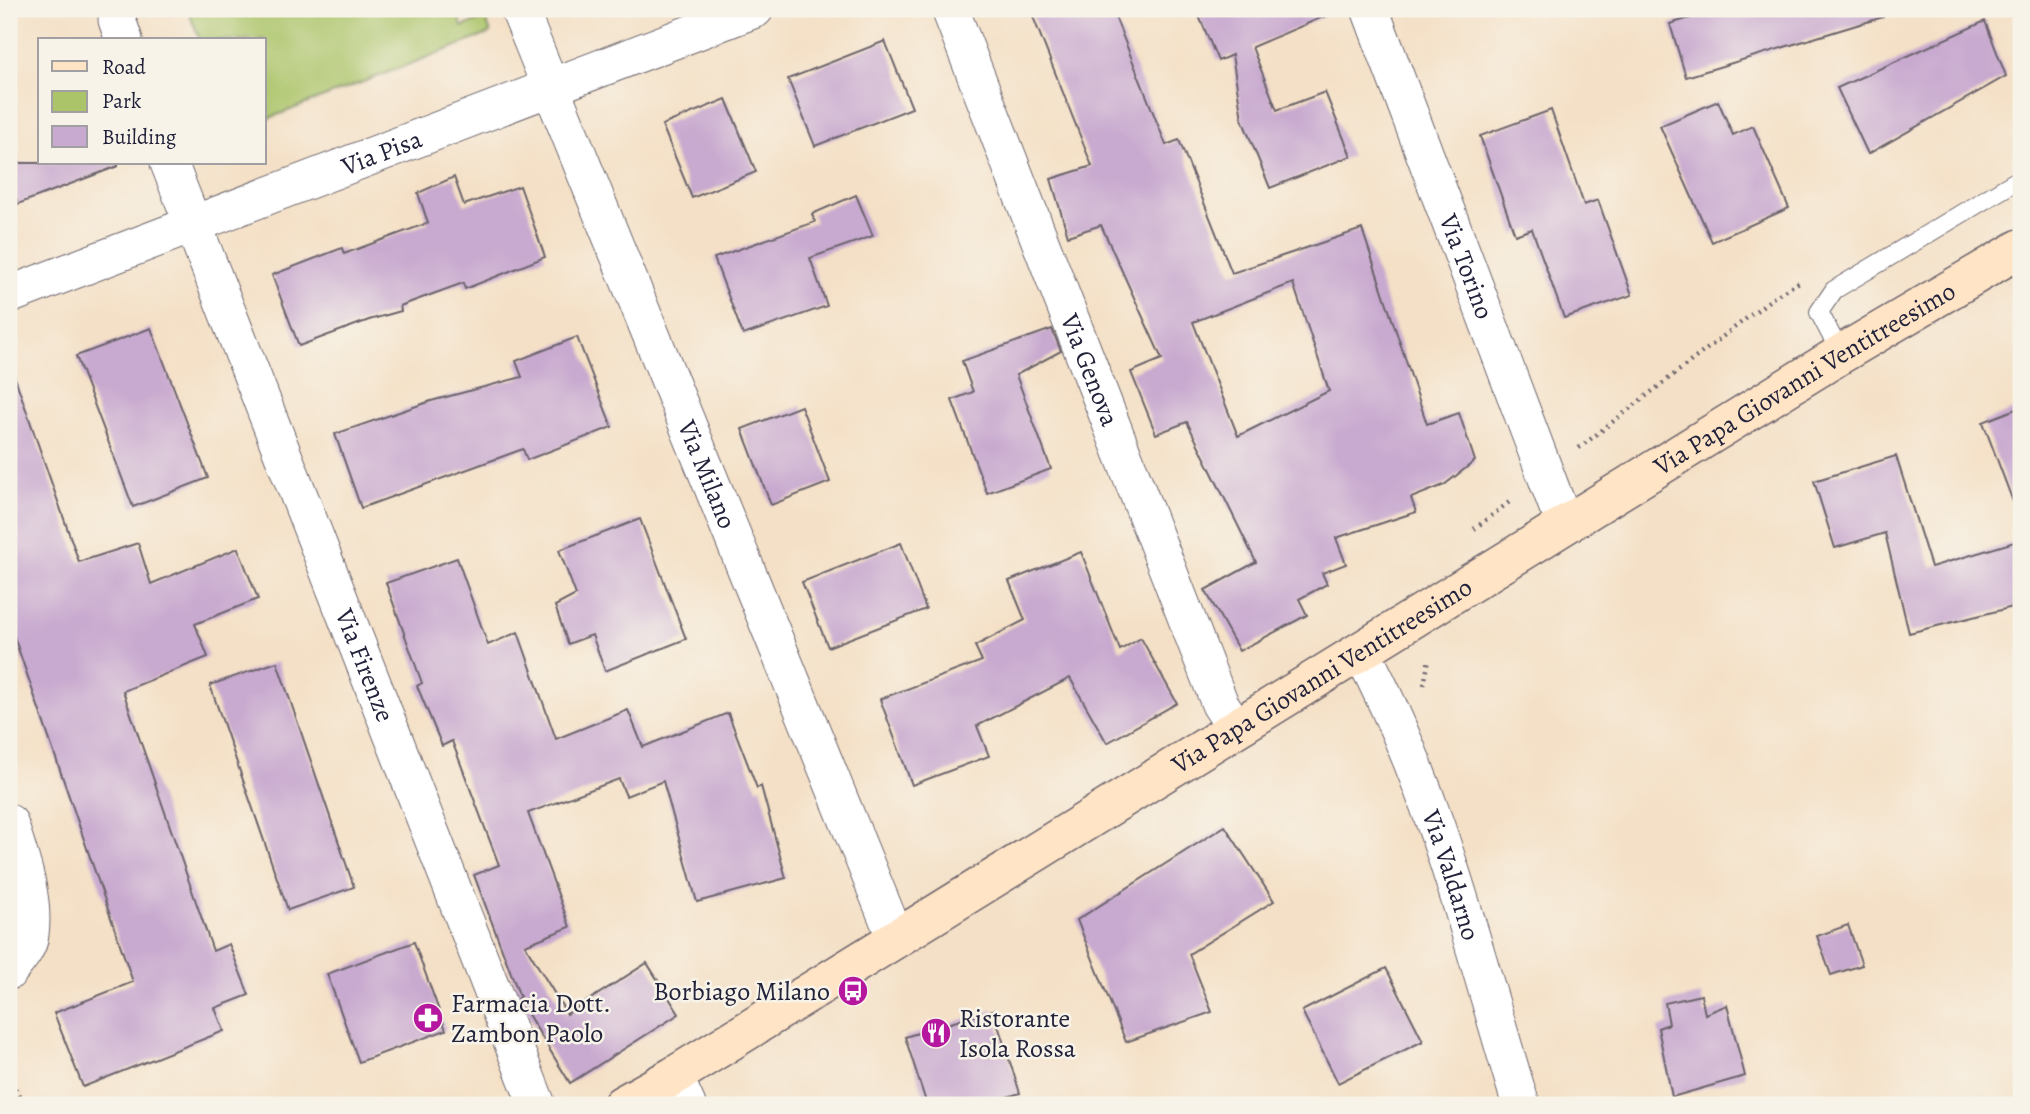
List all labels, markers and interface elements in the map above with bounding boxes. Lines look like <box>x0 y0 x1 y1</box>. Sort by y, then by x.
legend <box>38 38 266 164</box>
text: Road <box>102 53 146 81</box>
text: Park <box>102 87 142 115</box>
street label: Via Pisa <box>336 121 427 184</box>
text: Building <box>102 123 177 151</box>
street label: Via Torino <box>1430 208 1502 324</box>
street label: Via Papa Giovanni Ventitreesimo <box>1646 273 1962 484</box>
street label: Via Genova <box>1052 308 1127 431</box>
street label: Via Milano <box>669 414 745 534</box>
street label: Via Papa Giovanni Ventitreesimo <box>1164 570 1479 783</box>
street label: Via Firenze <box>326 603 403 727</box>
street label: Via Valdarno <box>1413 804 1488 945</box>
place label: Borbiago Milano <box>653 974 830 1009</box>
bus stop icon: Borbiago Milano <box>836 974 870 1008</box>
place label: Farmacia Dott. Zambon Paolo <box>451 986 611 1051</box>
pharmacy icon: Farmacia Dott. Zambon Paolo <box>411 1001 445 1035</box>
place label: Ristorante Isola Rossa <box>959 1001 1076 1066</box>
restaurant icon: Ristorante Isola Rossa <box>919 1016 953 1050</box>

